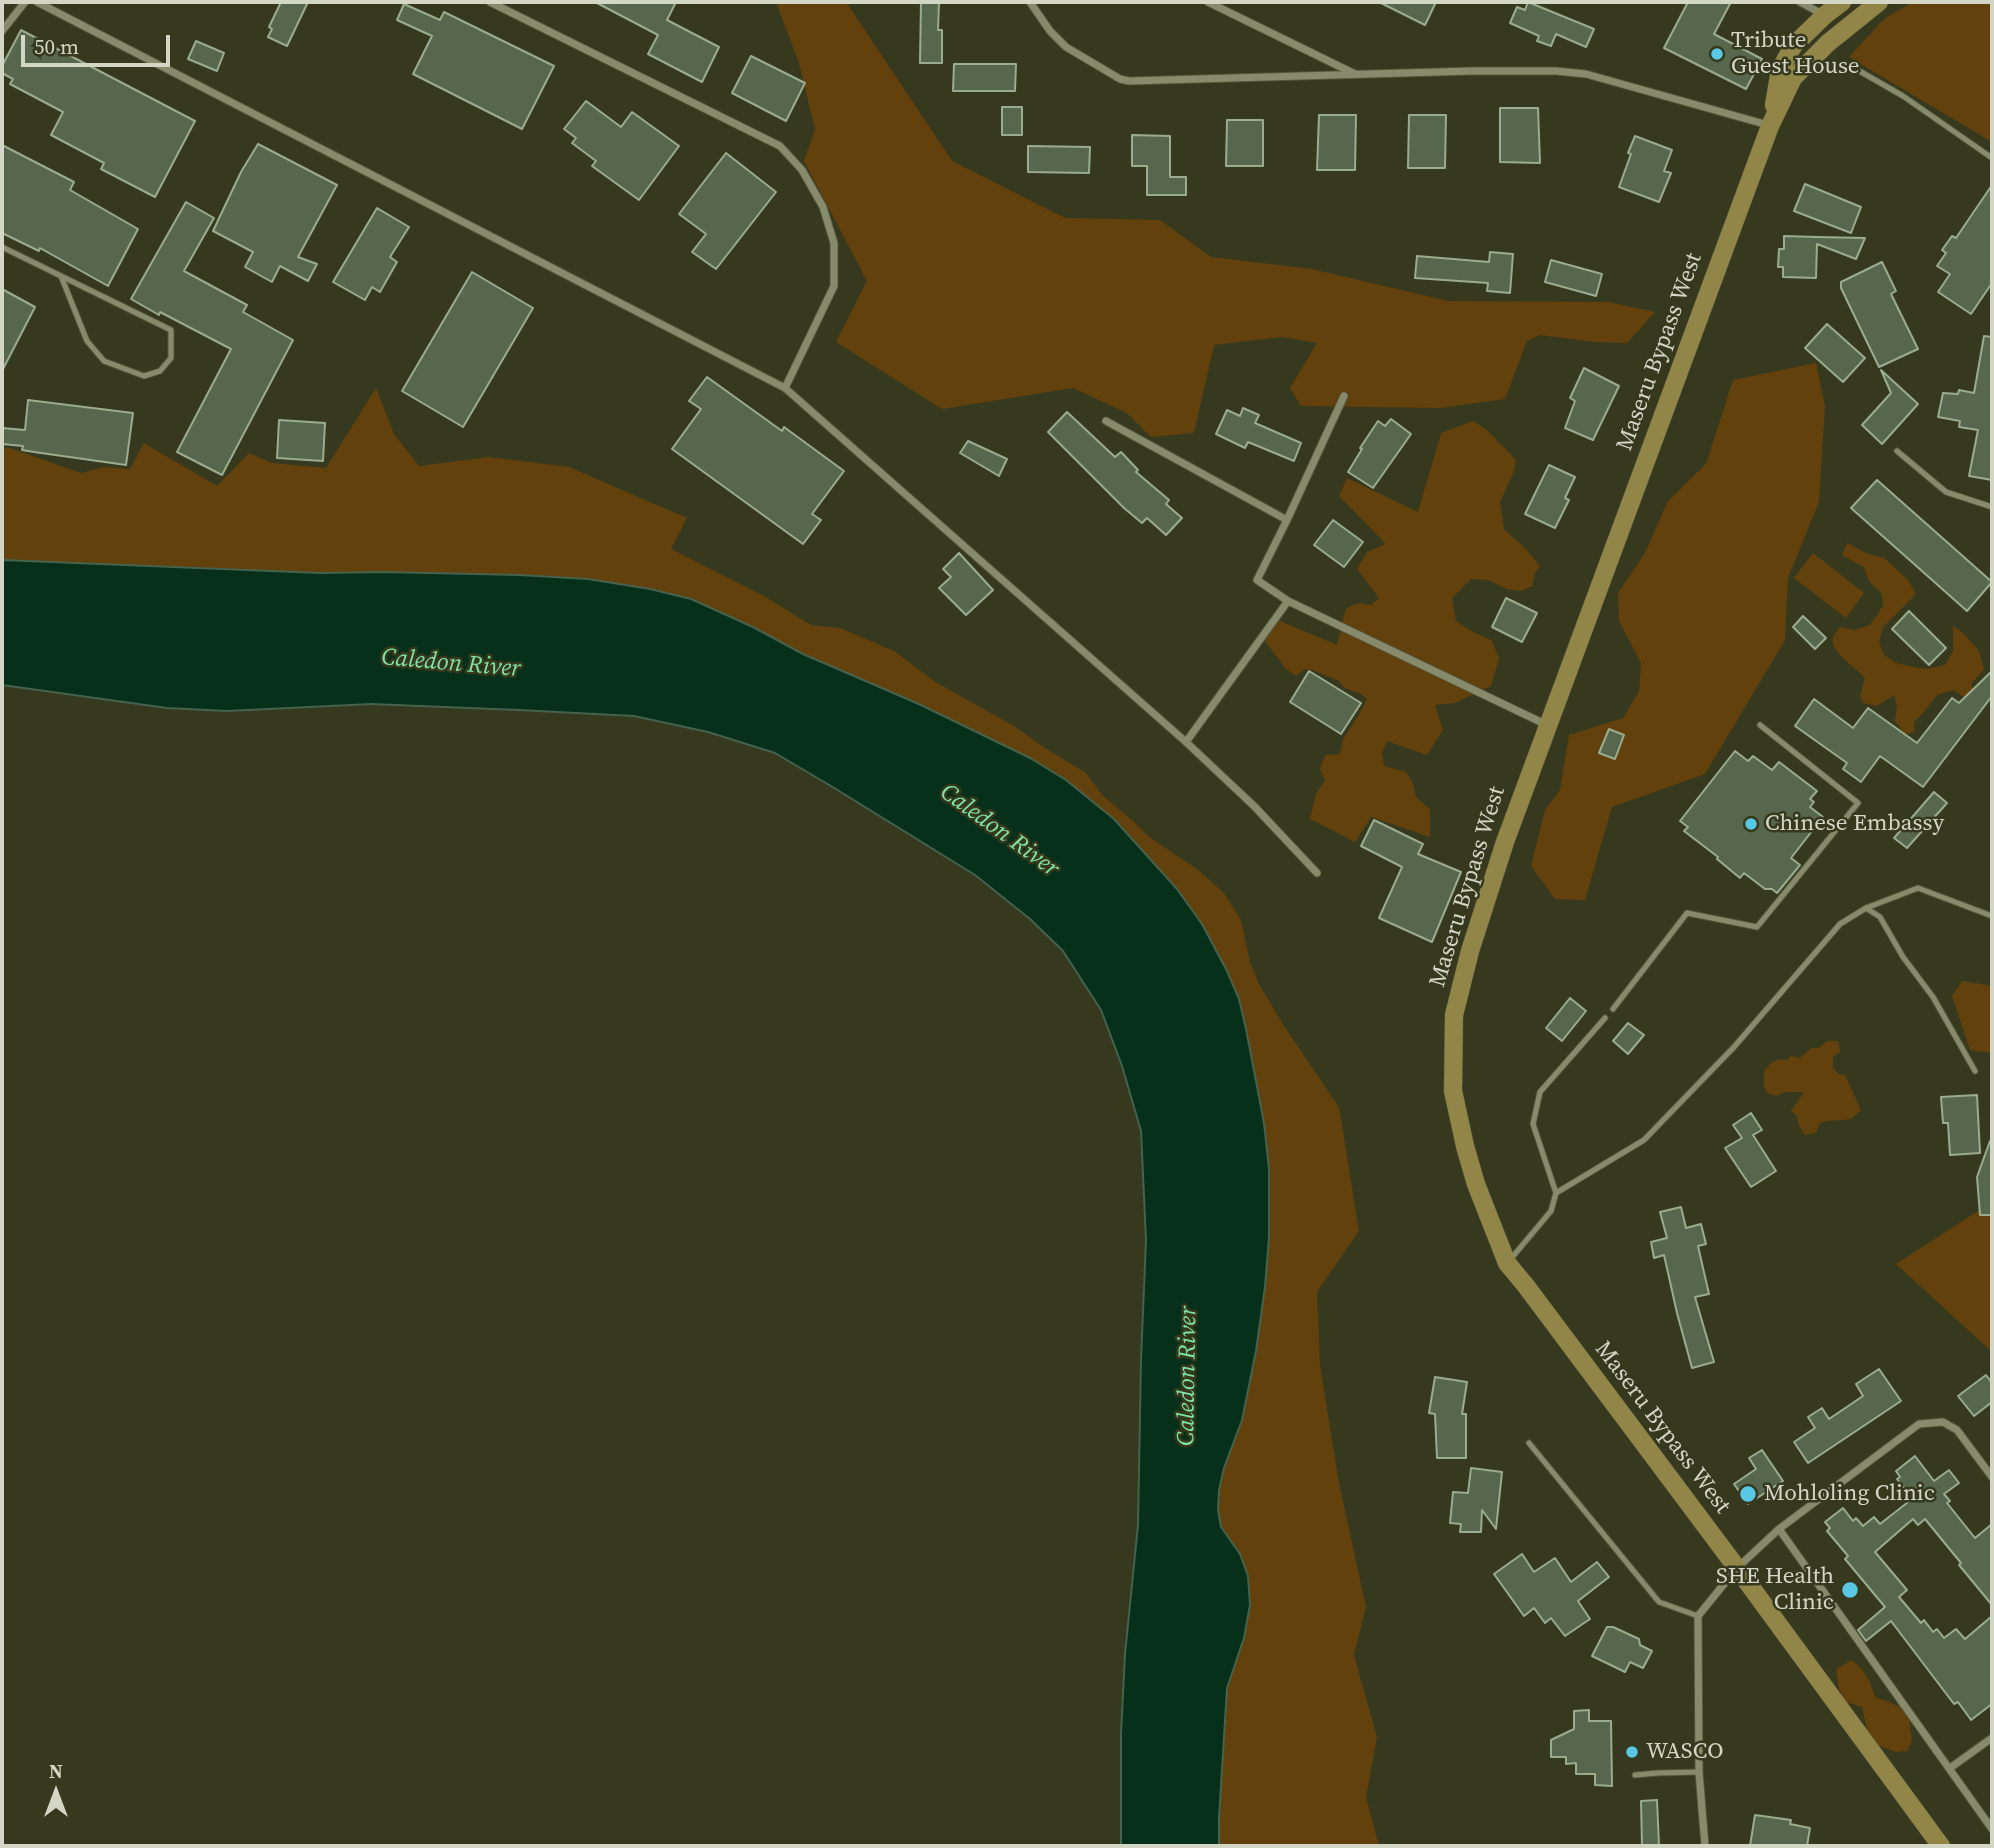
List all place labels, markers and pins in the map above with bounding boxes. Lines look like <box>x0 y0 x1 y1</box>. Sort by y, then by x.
place label: Tribute Guest House <box>1731 27 1860 81</box>
marker: Tribute Guest House <box>1709 46 1725 62</box>
place label: Chinese Embassy <box>1765 810 1944 838</box>
marker: Chinese Embassy <box>1743 816 1759 832</box>
place label: Mohloling Clinic <box>1764 1480 1935 1508</box>
marker: Mohloling Clinic <box>1738 1484 1758 1504</box>
place label: SHE Health Clinic <box>1716 1563 1834 1617</box>
marker: SHE Health Clinic <box>1840 1580 1860 1600</box>
place label: WASCO <box>1646 1738 1723 1766</box>
marker: WASCO <box>1624 1744 1640 1760</box>

